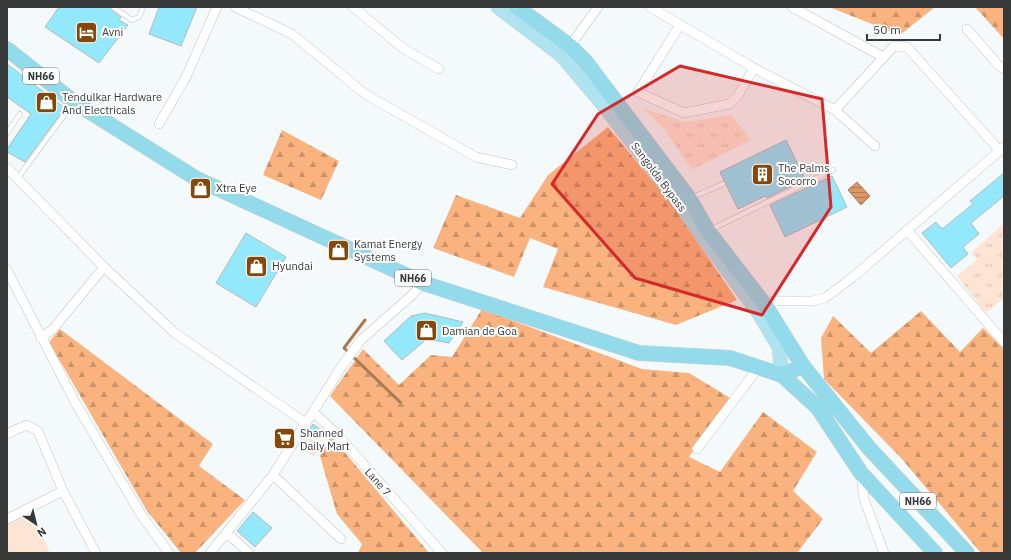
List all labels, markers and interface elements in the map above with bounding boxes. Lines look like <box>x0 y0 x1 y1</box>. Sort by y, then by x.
scale bar <box>867 16 940 42</box>
hotel icon: Avni <box>74 19 100 45</box>
text: 50 m <box>873 22 901 37</box>
place label: Avni <box>102 25 123 39</box>
road number: NH66 <box>23 68 59 84</box>
shop icon: Tendulkar Hardware And Electricals <box>33 90 59 116</box>
place label: Tendulkar Hardware And Electricals <box>62 90 162 117</box>
street label: Sangolda Bypass <box>628 139 690 215</box>
building icon: The Palms Socorro <box>749 161 775 187</box>
place label: The Palms Socorro <box>778 161 830 188</box>
shop icon: Xtra Eye <box>188 175 214 201</box>
place label: Xtra Eye <box>216 181 257 195</box>
shop icon: Kamat Energy Systems <box>325 237 351 263</box>
place label: Kamat Energy Systems <box>354 237 423 264</box>
shop icon: Hyundai <box>243 253 269 279</box>
place label: Hyundai <box>272 259 313 273</box>
road number: NH66 <box>395 270 431 286</box>
shop icon: Damian de Goa <box>414 318 440 344</box>
place label: Damian de Goa <box>442 324 517 338</box>
supermarket icon: Shanned Daily Mart <box>271 426 297 452</box>
place label: Shanned Daily Mart <box>300 426 350 453</box>
street label: Lane 7 <box>362 465 394 499</box>
road number: NH66 <box>900 493 936 509</box>
north arrow <box>16 504 56 544</box>
text: N <box>34 524 49 540</box>

